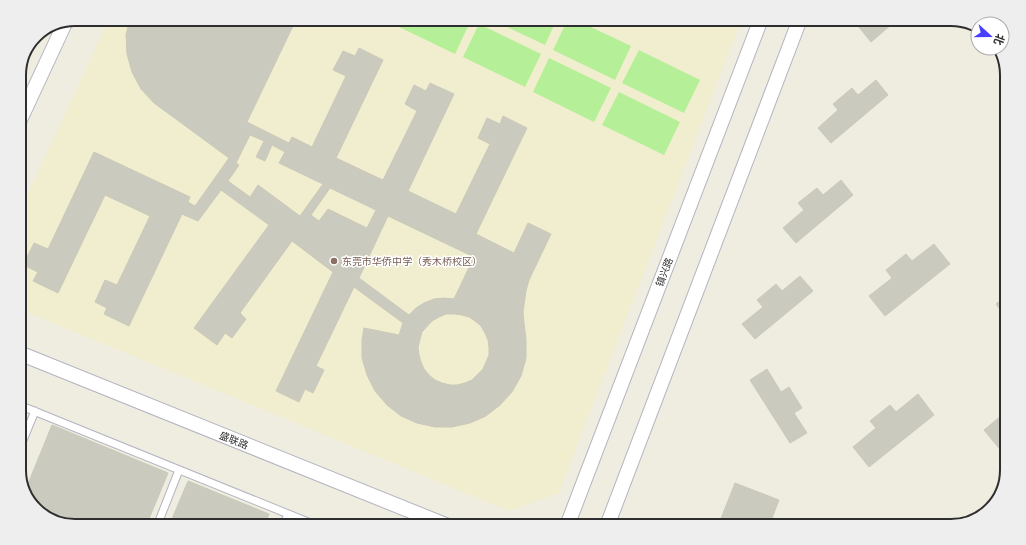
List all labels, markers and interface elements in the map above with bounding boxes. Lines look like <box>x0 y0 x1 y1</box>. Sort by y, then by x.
north arrow <box>970 16 1010 56</box>
text: 北 <box>991 32 1008 47</box>
place label: 东莞市华侨中学（秀木桥校区） <box>342 255 482 268</box>
marker: 东莞市华侨中学（秀木桥校区） <box>329 256 339 266</box>
street label: 镇兴路 <box>653 256 676 289</box>
street label: 盛联路 <box>217 429 250 452</box>

